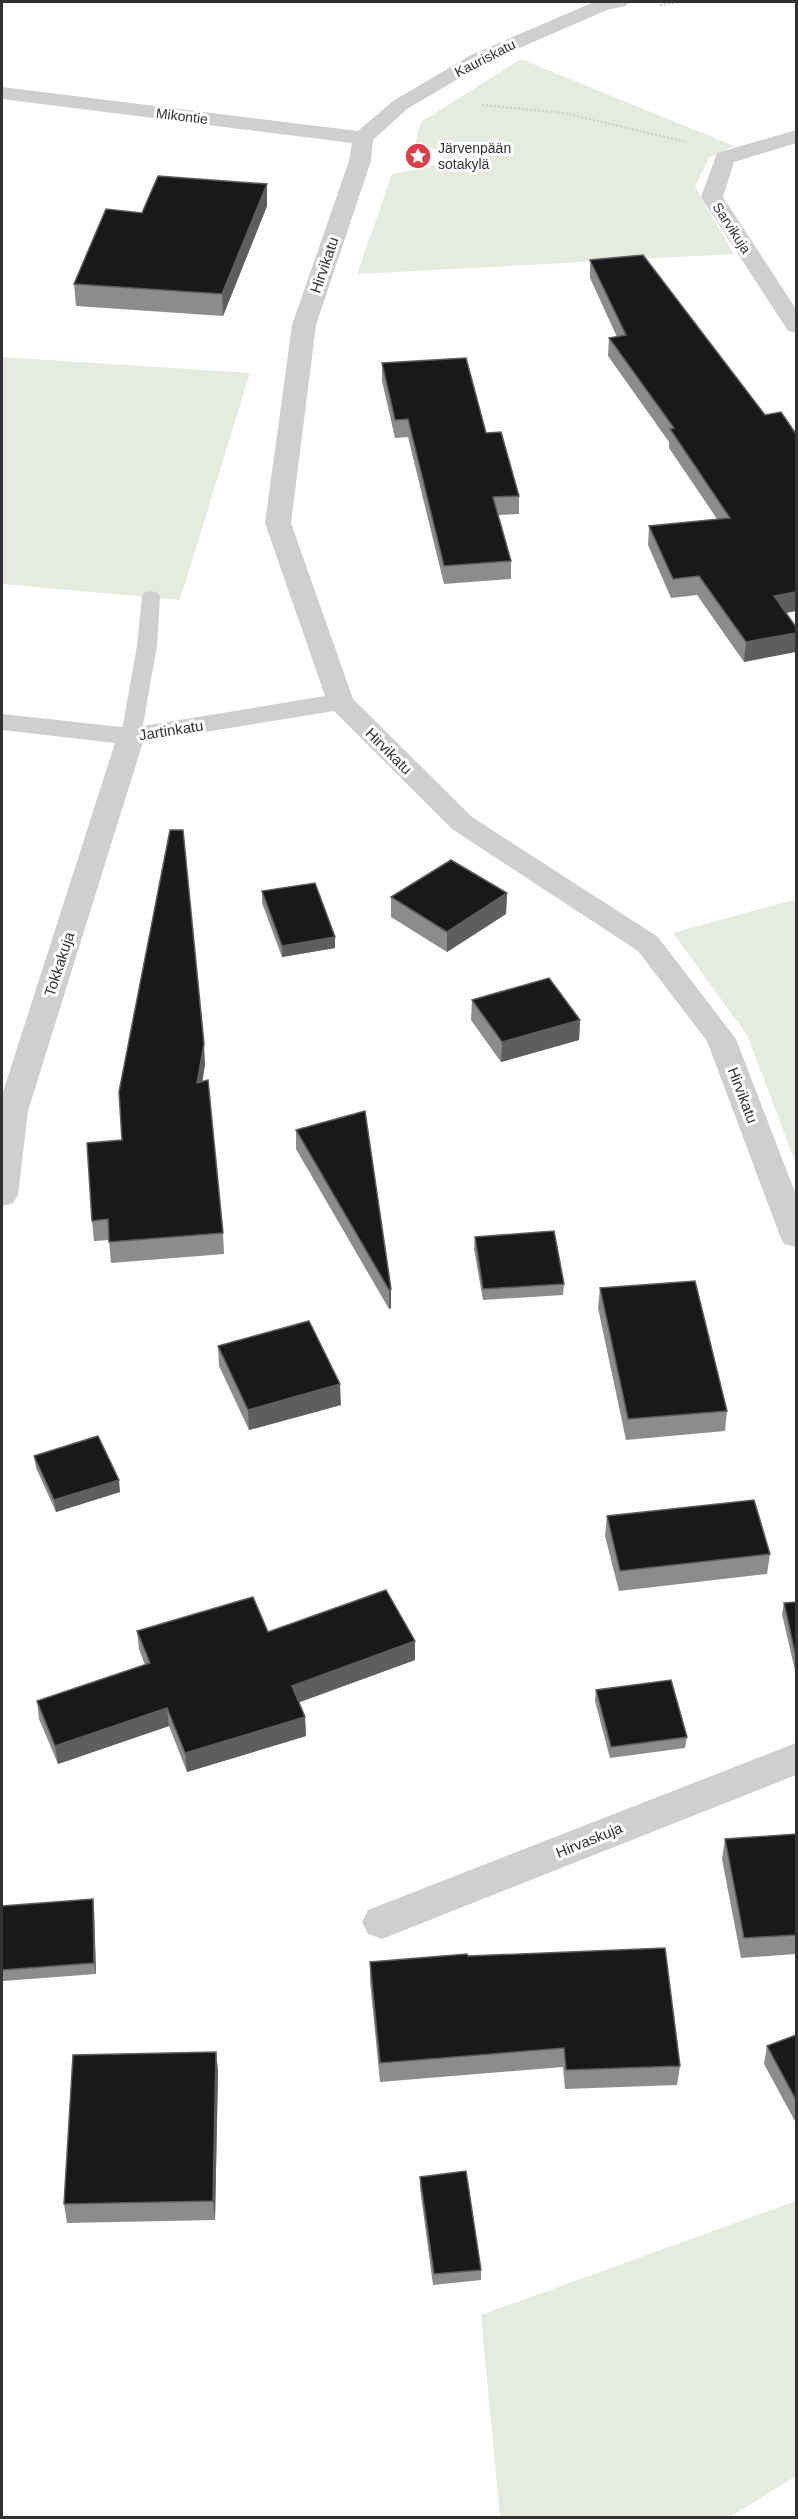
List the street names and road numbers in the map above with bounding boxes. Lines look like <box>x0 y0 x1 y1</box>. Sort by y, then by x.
street label: Kauriskatu <box>452 36 518 80</box>
street label: Mikontie <box>155 105 209 127</box>
street label: Sarvikuja <box>710 199 755 257</box>
street label: Hirvikatu <box>306 235 342 295</box>
street label: Jartinkatu <box>138 717 204 743</box>
street label: Hirvikatu <box>362 724 416 778</box>
street label: Tokkakuja <box>41 929 78 998</box>
street label: Hirvikatu <box>725 1065 761 1125</box>
street label: Hirvaskuja <box>553 1819 625 1861</box>

